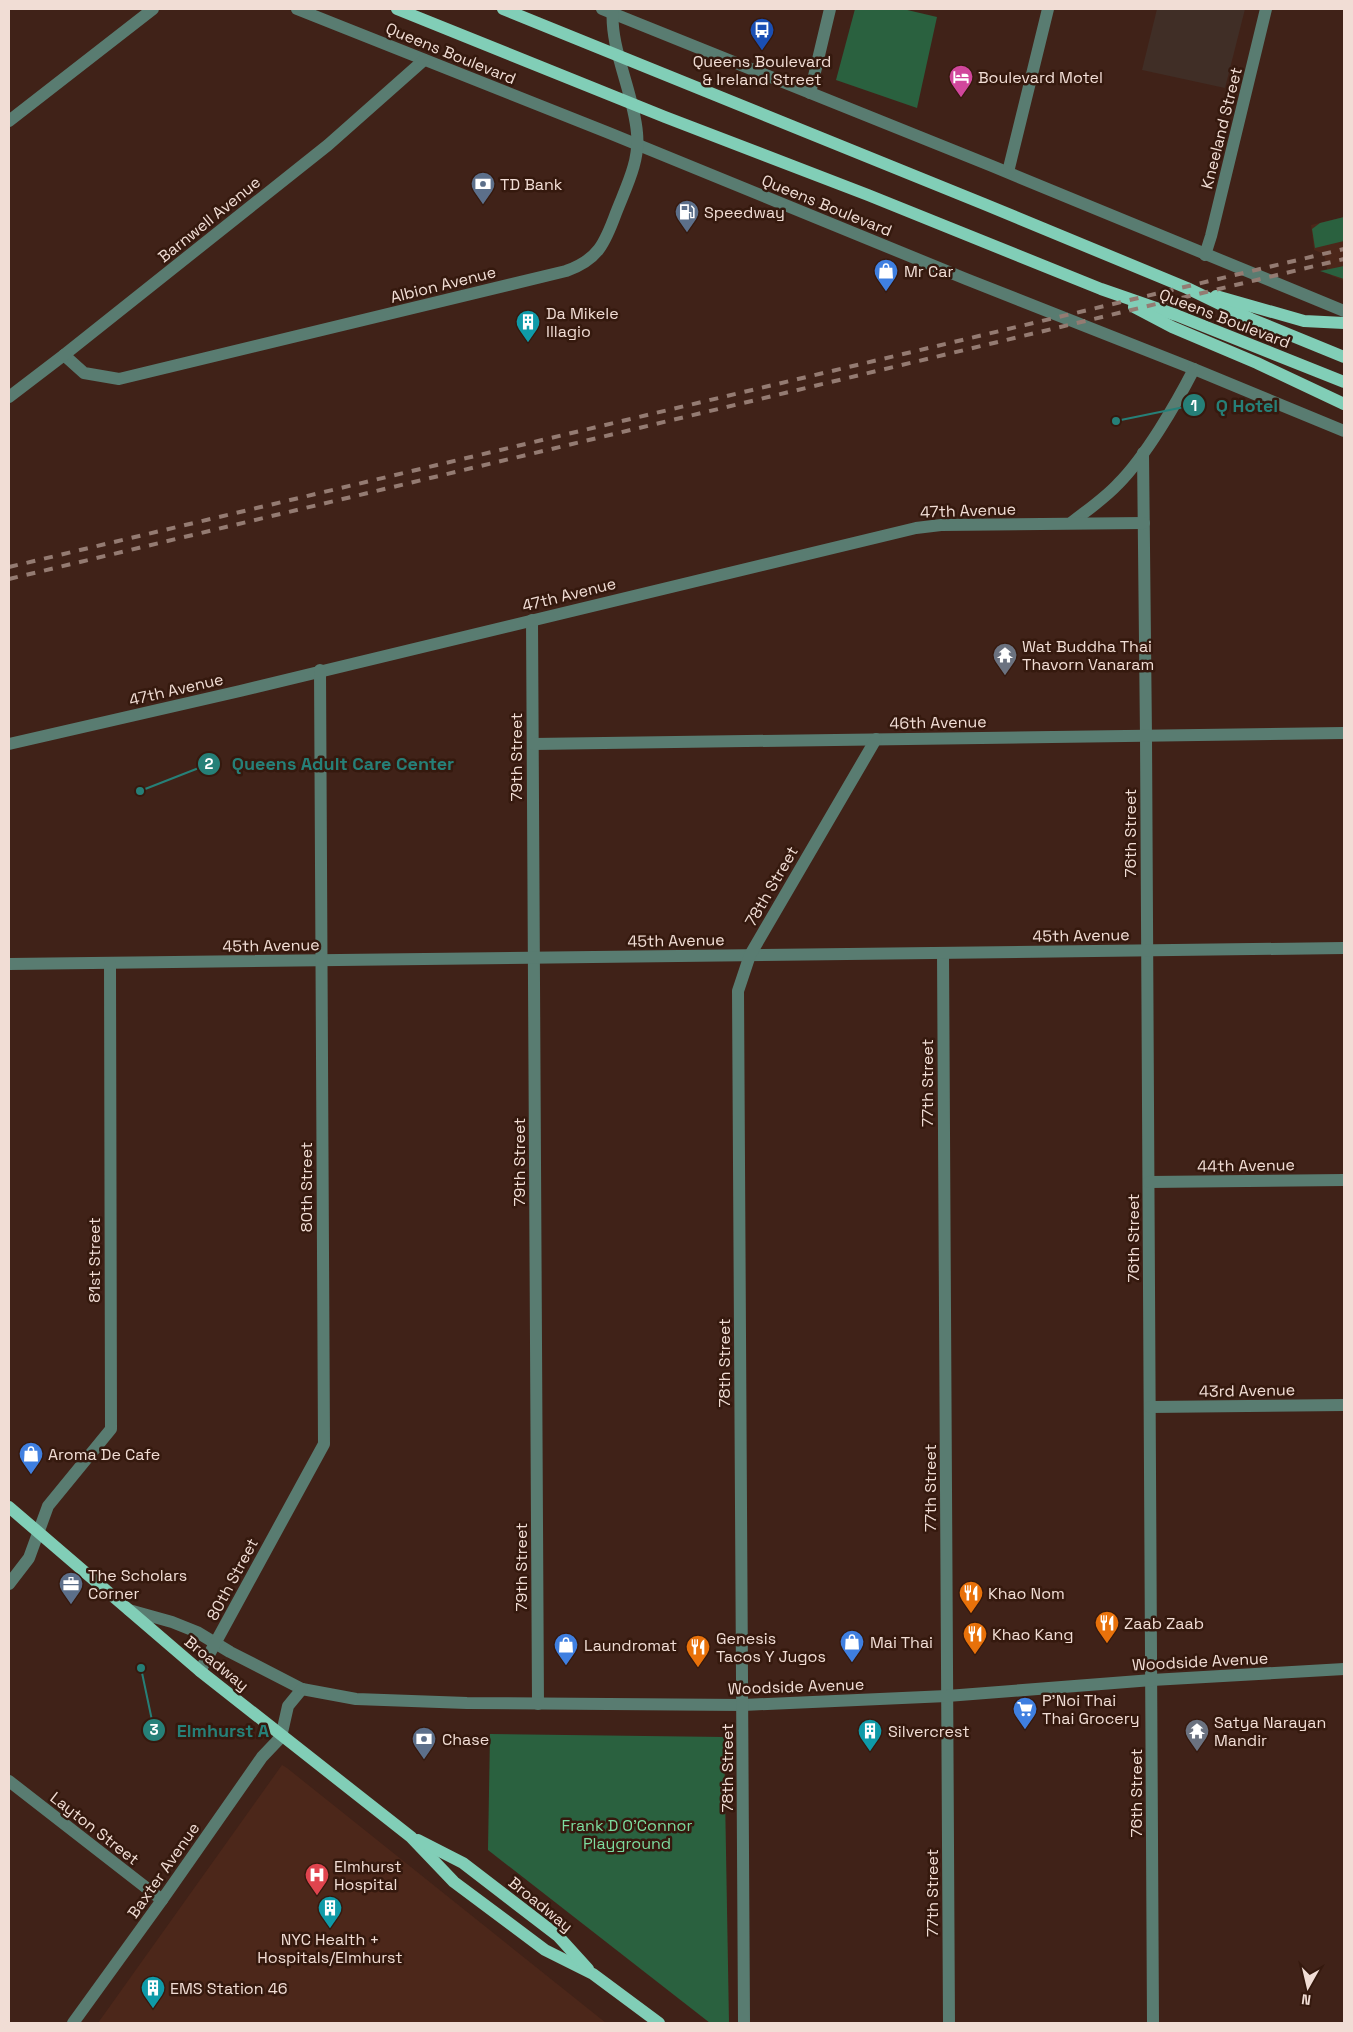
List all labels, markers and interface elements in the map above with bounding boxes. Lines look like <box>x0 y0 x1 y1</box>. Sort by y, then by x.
bus stop icon: Queens Boulevard & Ireland Street <box>749 17 775 51</box>
street label: Queens Boulevard <box>383 18 519 89</box>
place label: Queens Boulevard & Ireland Street <box>693 51 831 90</box>
hotel icon: Boulevard Motel <box>948 64 974 98</box>
street label: Kneeland Street <box>1196 65 1247 191</box>
place label: Boulevard Motel <box>978 67 1103 88</box>
street label: Queens Boulevard <box>759 170 895 241</box>
bank icon: TD Bank <box>470 171 496 205</box>
street label: Barnwell Avenue <box>154 172 265 267</box>
place label: TD Bank <box>500 174 563 195</box>
fuel station icon: Speedway <box>674 199 700 233</box>
place label: Speedway <box>704 202 785 223</box>
shop icon: Mr Car <box>873 258 899 292</box>
street label: Albion Avenue <box>388 261 498 308</box>
place label: Mr Car <box>904 261 954 282</box>
street label: Queens Boulevard <box>1156 284 1293 353</box>
place label: Da Mikele Illagio <box>546 303 619 342</box>
building icon: Da Mikele Illagio <box>515 309 541 343</box>
callout: Q Hotel <box>1181 389 1288 422</box>
text: Q Hotel <box>1216 394 1278 417</box>
text: 1 <box>1191 396 1197 415</box>
street label: 47th Avenue <box>920 498 1016 523</box>
street label: 47th Avenue <box>520 573 618 616</box>
place label: Wat Buddha Thai Thavorn Vanaram <box>1022 636 1154 675</box>
temple icon: Wat Buddha Thai Thavorn Vanaram <box>992 642 1018 676</box>
street label: 47th Avenue <box>127 668 225 711</box>
street label: 46th Avenue <box>889 711 987 734</box>
street label: 79th Street <box>506 713 527 801</box>
callout: Queens Adult Care Center <box>197 748 464 781</box>
text: Queens Adult Care Center <box>232 752 454 775</box>
text: 2 <box>205 754 214 773</box>
street label: 76th Street <box>1120 789 1141 877</box>
street label: 78th Street <box>740 842 803 930</box>
street label: 45th Avenue <box>1032 924 1130 947</box>
street label: 45th Avenue <box>627 929 725 952</box>
street label: 45th Avenue <box>222 934 320 957</box>
street label: 77th Street <box>917 1039 938 1127</box>
street label: 79th Street <box>509 1118 530 1206</box>
street label: 80th Street <box>296 1142 317 1232</box>
street label: 44th Avenue <box>1197 1154 1295 1177</box>
street label: 76th Street <box>1123 1194 1144 1282</box>
street label: 81st Street <box>84 1217 105 1303</box>
street label: 78th Street <box>714 1318 735 1408</box>
street label: 43rd Avenue <box>1199 1379 1295 1402</box>
shop icon: Aroma De Cafe <box>18 1441 44 1475</box>
place label: Aroma De Cafe <box>48 1444 160 1465</box>
street label: 77th Street <box>920 1444 941 1532</box>
street label: 79th Street <box>511 1523 532 1611</box>
street label: 80th Street <box>202 1534 263 1624</box>
place label: The Scholars Corner <box>88 1565 187 1604</box>
office icon: The Scholars Corner <box>58 1571 84 1605</box>
restaurant icon: Khao Nom <box>958 1580 984 1614</box>
place label: Khao Nom <box>988 1583 1065 1604</box>
restaurant icon: Zaab Zaab <box>1094 1610 1120 1644</box>
place label: Zaab Zaab <box>1124 1613 1204 1634</box>
restaurant icon: Khao Kang <box>962 1621 988 1655</box>
place label: Khao Kang <box>992 1624 1074 1645</box>
place label: Genesis Tacos Y Jugos <box>716 1628 826 1667</box>
shop icon: Mai Thai <box>839 1629 865 1663</box>
street label: Broadway <box>180 1631 253 1696</box>
shop icon: Laundromat <box>553 1632 579 1666</box>
place label: Mai Thai <box>870 1632 933 1653</box>
restaurant icon: Genesis Tacos Y Jugos <box>685 1634 711 1668</box>
place label: Laundromat <box>584 1635 677 1656</box>
street label: Woodside Avenue <box>1131 1647 1269 1676</box>
street label: Woodside Avenue <box>727 1674 865 1699</box>
place label: P'Noi Thai Thai Grocery <box>1042 1690 1140 1729</box>
supermarket icon: P'Noi Thai Thai Grocery <box>1012 1696 1038 1730</box>
place label: Satya Narayan Mandir <box>1214 1712 1326 1751</box>
callout: Elmhurst A <box>142 1714 279 1747</box>
building icon: Silvercrest <box>857 1718 883 1752</box>
temple icon: Satya Narayan Mandir <box>1184 1718 1210 1752</box>
text: Elmhurst A <box>177 1719 270 1742</box>
text: 3 <box>149 1720 159 1739</box>
place label: Silvercrest <box>888 1721 970 1742</box>
street label: 78th Street <box>717 1723 738 1813</box>
bank icon: Chase <box>411 1726 437 1760</box>
place label: Chase <box>442 1729 489 1750</box>
street label: 76th Street <box>1126 1749 1147 1837</box>
street label: Layton Street <box>46 1787 143 1870</box>
park label: Frank D O'Connor Playground <box>562 1815 692 1854</box>
street label: Baxter Avenue <box>123 1818 204 1922</box>
street label: 77th Street <box>922 1849 943 1937</box>
place label: Elmhurst Hospital <box>334 1856 402 1895</box>
hospital icon: Elmhurst Hospital <box>304 1862 330 1896</box>
street label: Broadway <box>504 1872 577 1937</box>
building icon: NYC Health + Hospitals/Elmhurst <box>317 1895 343 1929</box>
place label: NYC Health + Hospitals/Elmhurst <box>257 1929 403 1968</box>
north arrow <box>1283 1962 1333 2012</box>
building icon: EMS Station 46 <box>140 1975 166 2009</box>
place label: EMS Station 46 <box>170 1978 287 1999</box>
text: N <box>1300 1990 1312 2009</box>

